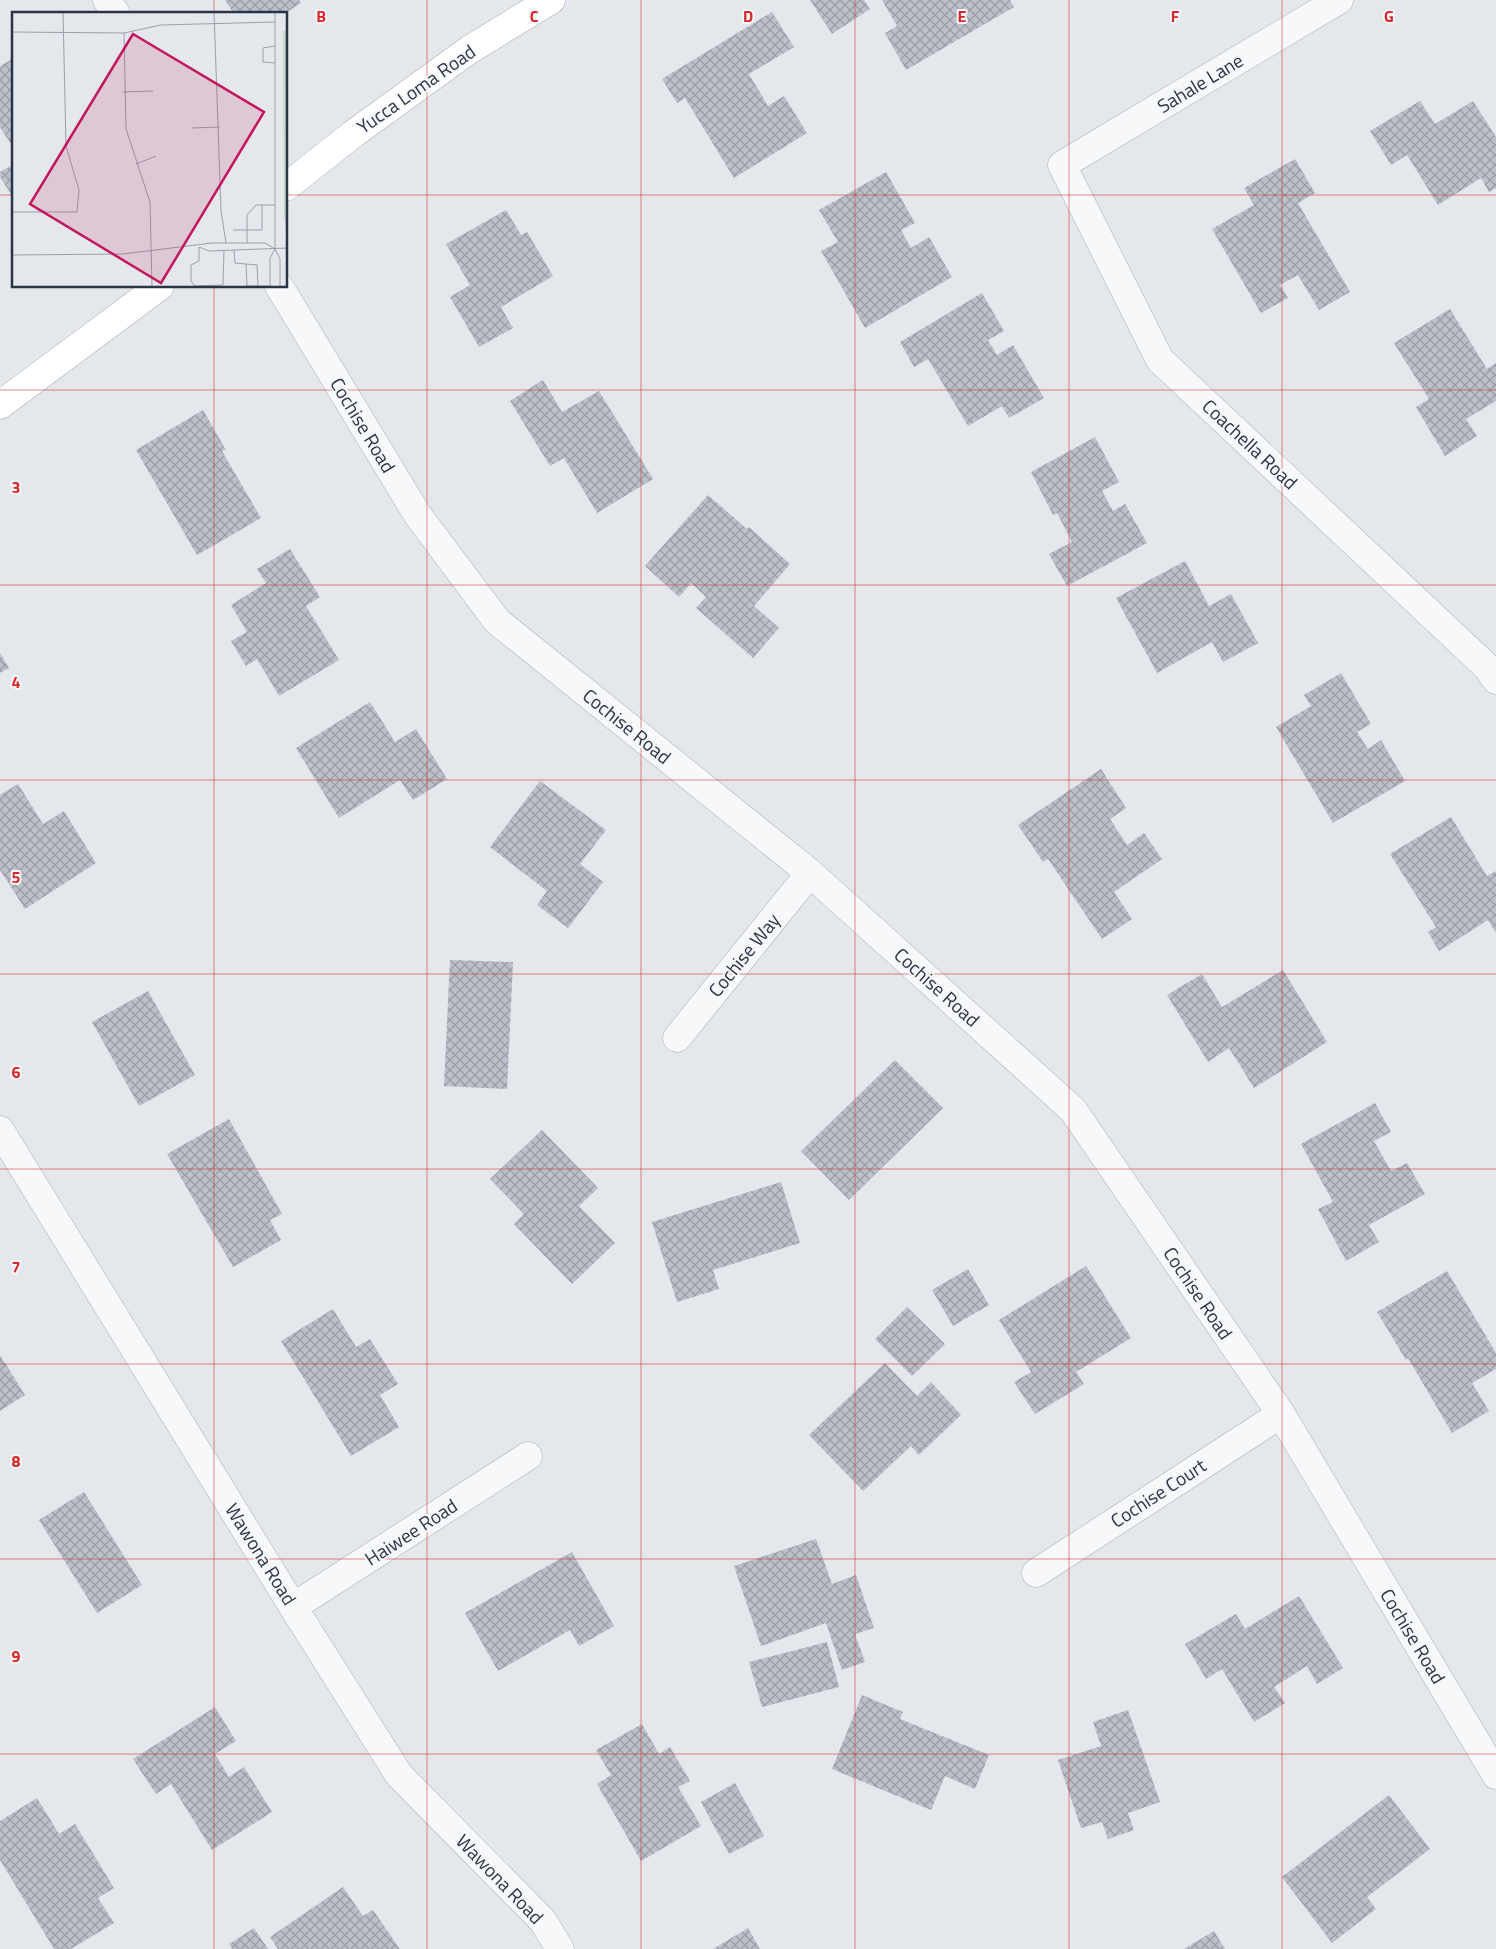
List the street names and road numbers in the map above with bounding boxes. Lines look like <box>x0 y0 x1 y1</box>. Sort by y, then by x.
street label: Yucca Loma Road <box>350 37 481 140</box>
street label: Sahale Lane <box>1151 45 1248 120</box>
street label: Cochise Road <box>324 372 403 478</box>
street label: Coachella Road <box>1196 392 1305 496</box>
street label: Cochise Road <box>577 681 678 770</box>
street label: Cochise Way <box>701 906 787 1003</box>
street label: Cochise Road <box>888 940 987 1033</box>
street label: Cochise Road <box>1157 1240 1240 1345</box>
street label: Cochise Court <box>1104 1451 1212 1534</box>
street label: Haiwee Road <box>359 1491 463 1572</box>
street label: Wawona Road <box>219 1497 304 1610</box>
street label: Cochise Road <box>1374 1583 1453 1689</box>
street label: Wawona Road <box>450 1827 551 1930</box>

